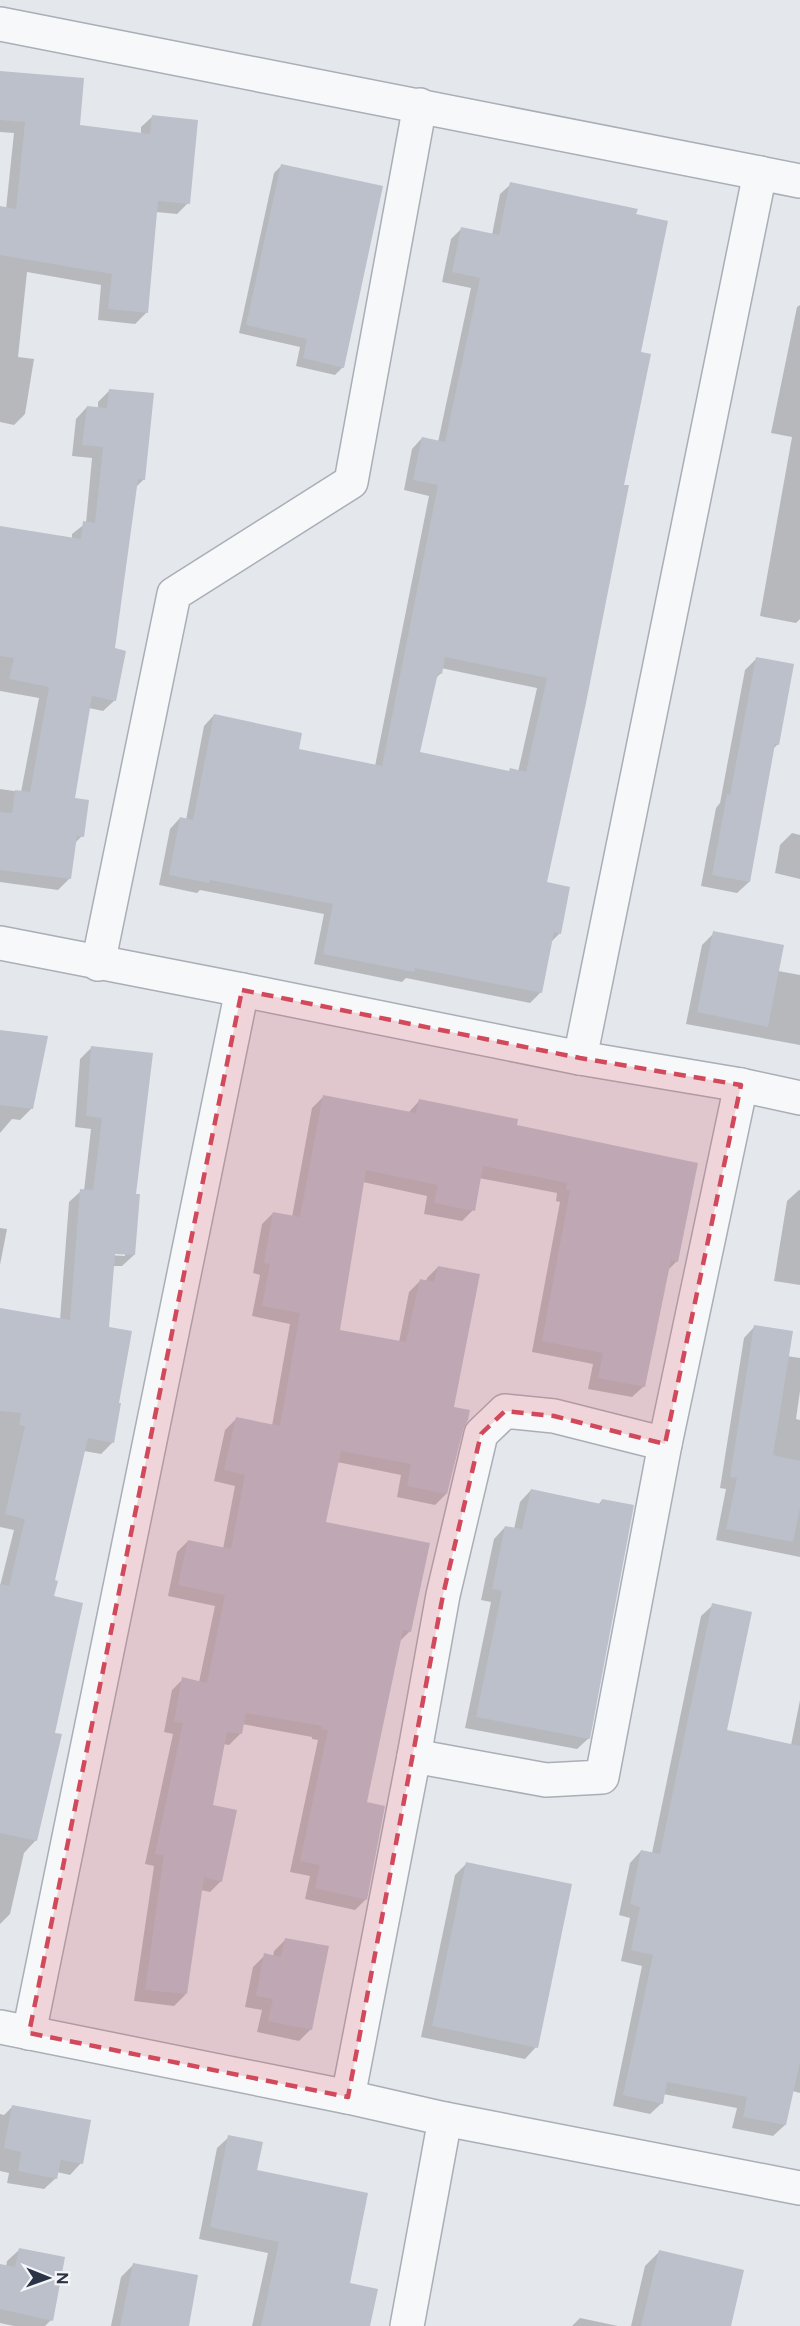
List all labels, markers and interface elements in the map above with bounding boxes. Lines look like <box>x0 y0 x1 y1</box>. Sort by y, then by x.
north arrow <box>18 2248 78 2308</box>
text: N <box>53 2272 72 2285</box>

